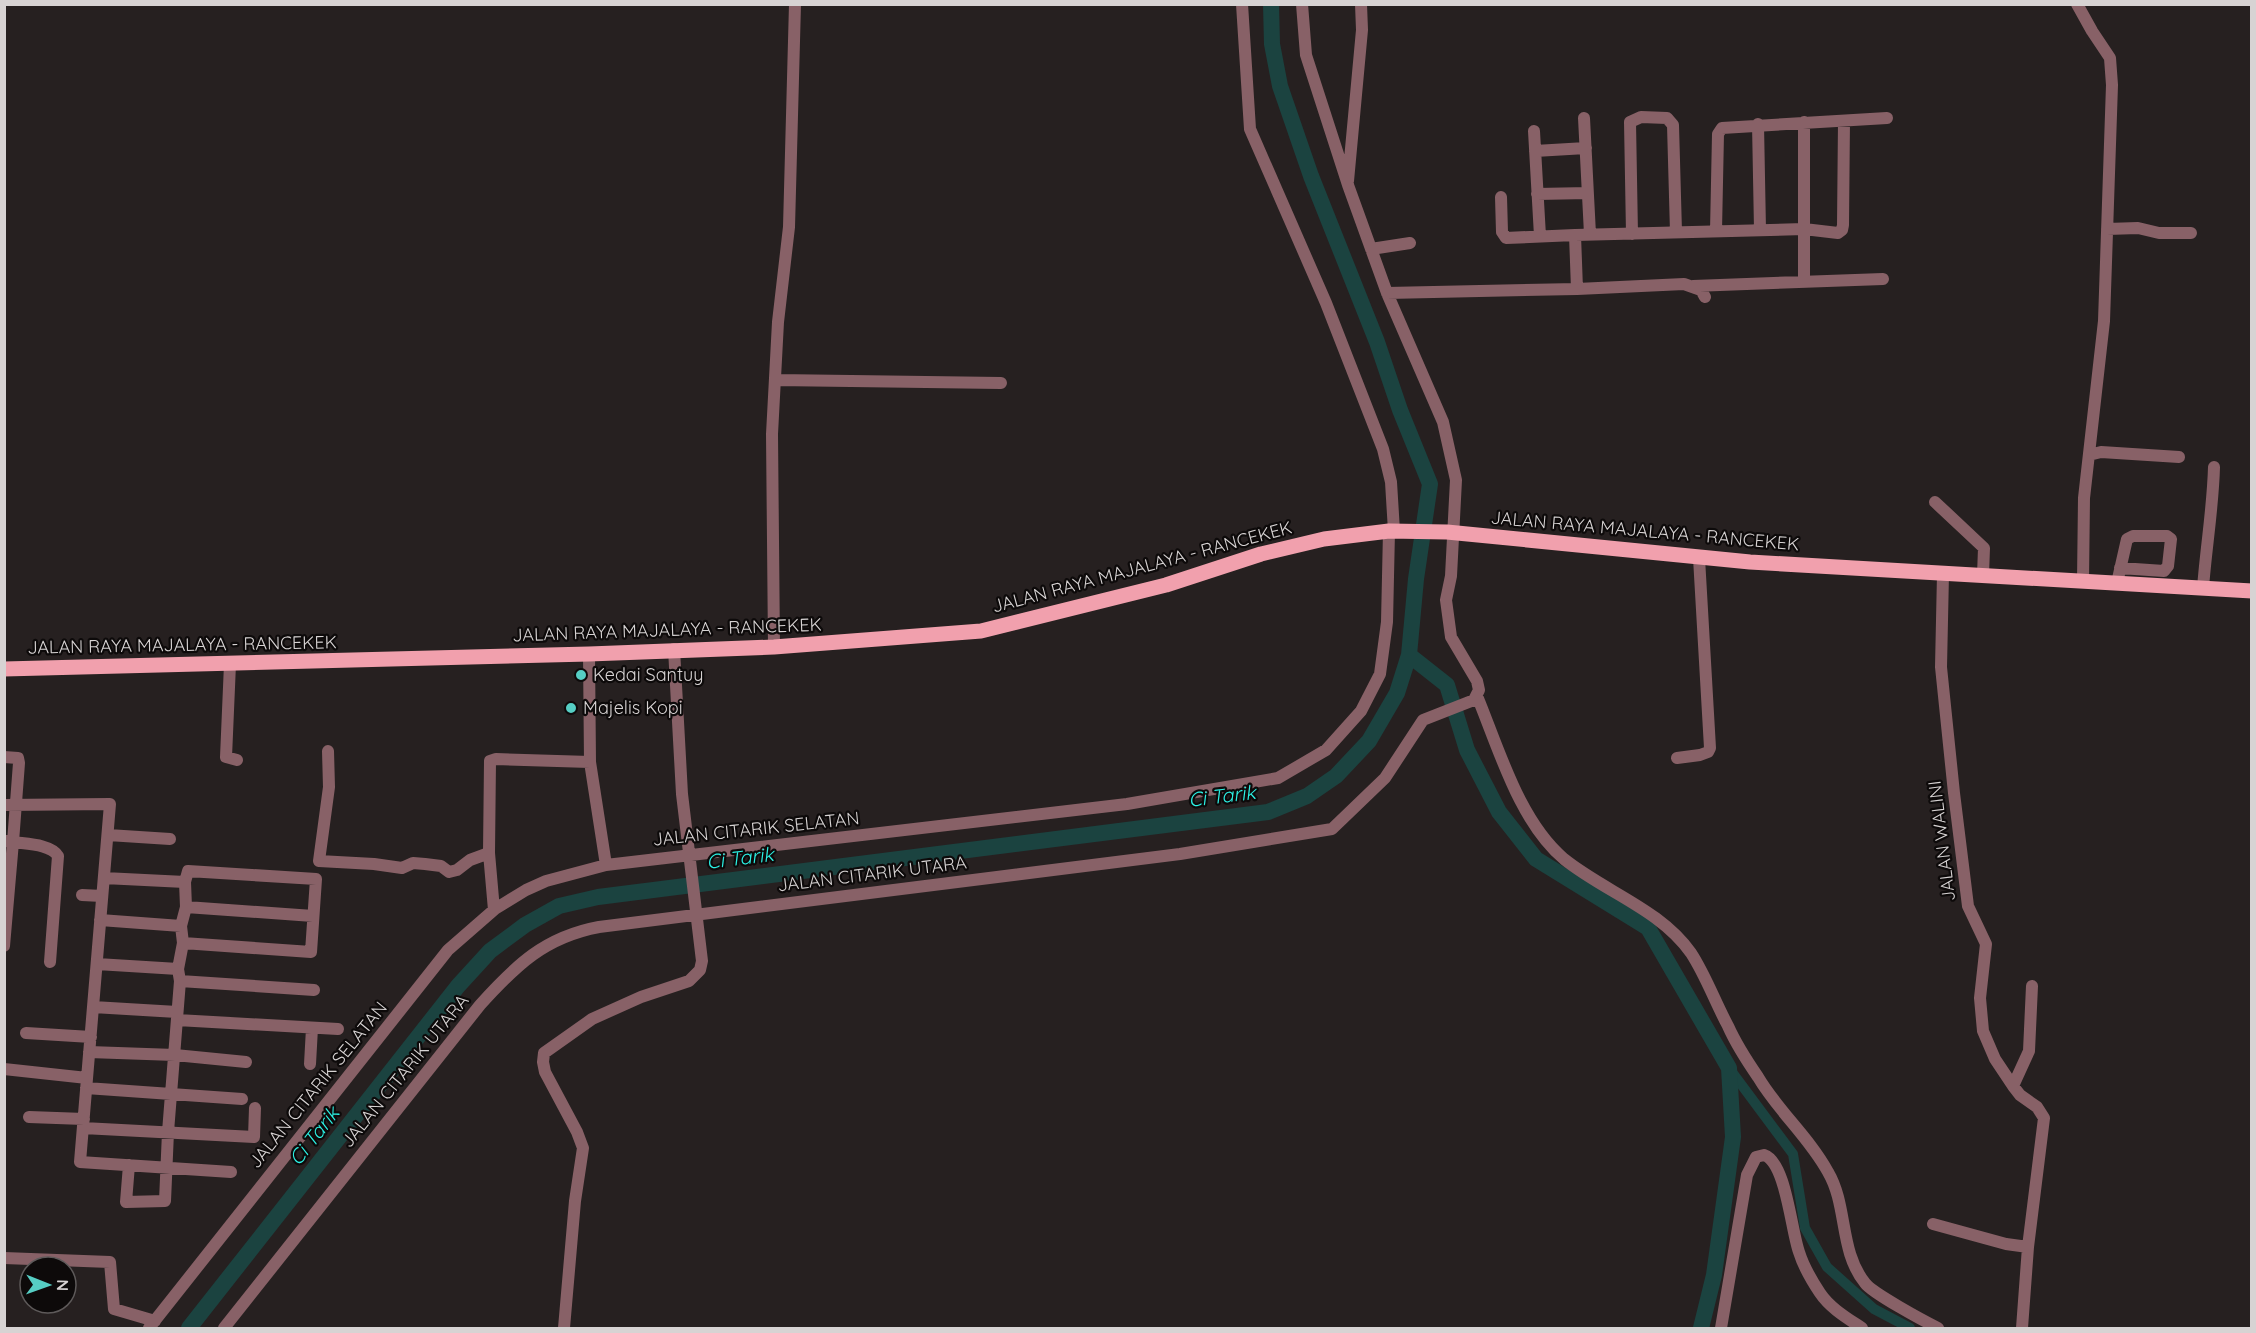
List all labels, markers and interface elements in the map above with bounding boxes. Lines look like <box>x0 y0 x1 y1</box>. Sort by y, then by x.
street label: JALAN RAYA MAJALAYA - RANCEKEK <box>1490 506 1800 555</box>
street label: JALAN RAYA MAJALAYA - RANCEKEK <box>989 515 1294 618</box>
street label: JALAN RAYA MAJALAYA - RANCEKEK <box>512 613 822 646</box>
street label: JALAN RAYA MAJALAYA - RANCEKEK <box>27 630 337 659</box>
place label: Kedai Santuy <box>593 663 704 686</box>
marker: Kedai Santuy <box>574 668 588 682</box>
place label: Majelis Kopi <box>583 696 683 719</box>
marker: Majelis Kopi <box>564 701 578 715</box>
water label: Ci Tarik <box>1187 779 1259 812</box>
street label: JALAN WALINI <box>1923 779 1960 903</box>
street label: JALAN CITARIK SELATAN <box>651 806 860 851</box>
water label: Ci Tarik <box>705 841 777 874</box>
street label: JALAN CITARIK UTARA <box>776 850 968 897</box>
street label: JALAN CITARIK UTARA <box>336 989 474 1152</box>
street label: JALAN CITARIK SELATAN <box>243 997 392 1173</box>
water label: Ci Tarik <box>283 1100 346 1170</box>
north arrow <box>18 1255 78 1315</box>
text: N <box>53 1279 73 1291</box>

